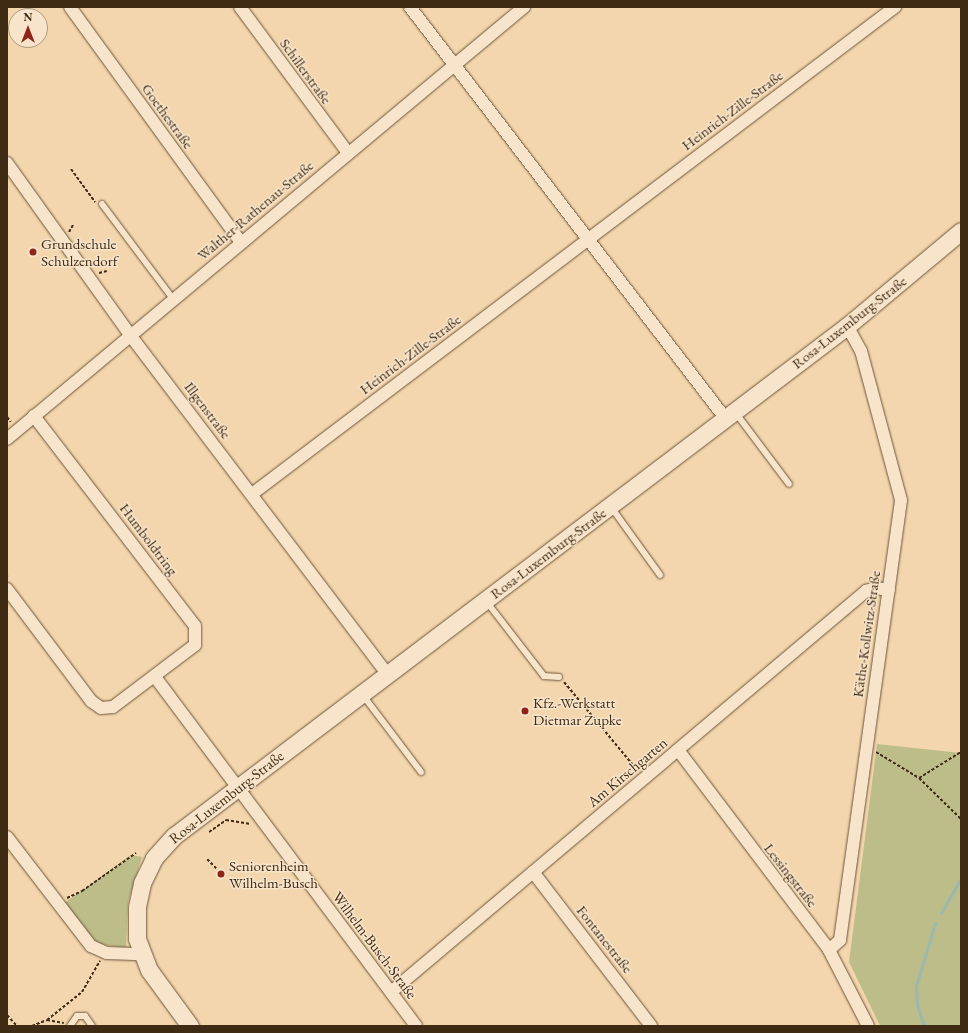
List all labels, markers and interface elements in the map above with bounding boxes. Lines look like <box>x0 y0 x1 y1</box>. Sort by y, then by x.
north arrow <box>8 8 48 48</box>
text: N <box>24 10 32 24</box>
street label: Schillerstraße <box>276 35 336 107</box>
street label: Heinrich-Zille-Straße <box>678 66 786 154</box>
street label: Goethestraße <box>138 80 198 152</box>
street label: Walther-Rathenau-Straße <box>193 156 317 264</box>
place label: Grundschule Schulzendorf <box>41 234 118 269</box>
marker: Grundschule Schulzendorf <box>28 247 38 257</box>
street label: Rosa-Luxemburg-Straße <box>788 272 910 372</box>
street label: Heinrich-Zille-Straße <box>356 310 464 398</box>
street label: Illgenstraße <box>181 378 235 442</box>
street label: Humboldtring <box>116 499 182 579</box>
street label: Rosa-Luxemburg-Straße <box>486 503 610 603</box>
street label: Käthe-Kollwitz-Straße <box>848 570 884 698</box>
place label: Kfz.-Werkstatt Dietmar Zupke <box>533 693 622 728</box>
marker: Kfz.-Werkstatt Dietmar Zupke <box>520 706 530 716</box>
street label: Am Kirschgarten <box>583 733 671 811</box>
street label: Rosa-Luxemburg-Straße <box>165 747 287 847</box>
street label: Lessingstraße <box>760 839 822 911</box>
place label: Seniorenheim Wilhelm-Busch <box>229 856 318 891</box>
marker: Seniorenheim Wilhelm-Busch <box>216 869 226 879</box>
street label: Wilhelm-Busch-Straße <box>329 888 421 1002</box>
street label: Fontanestraße <box>573 902 637 976</box>

